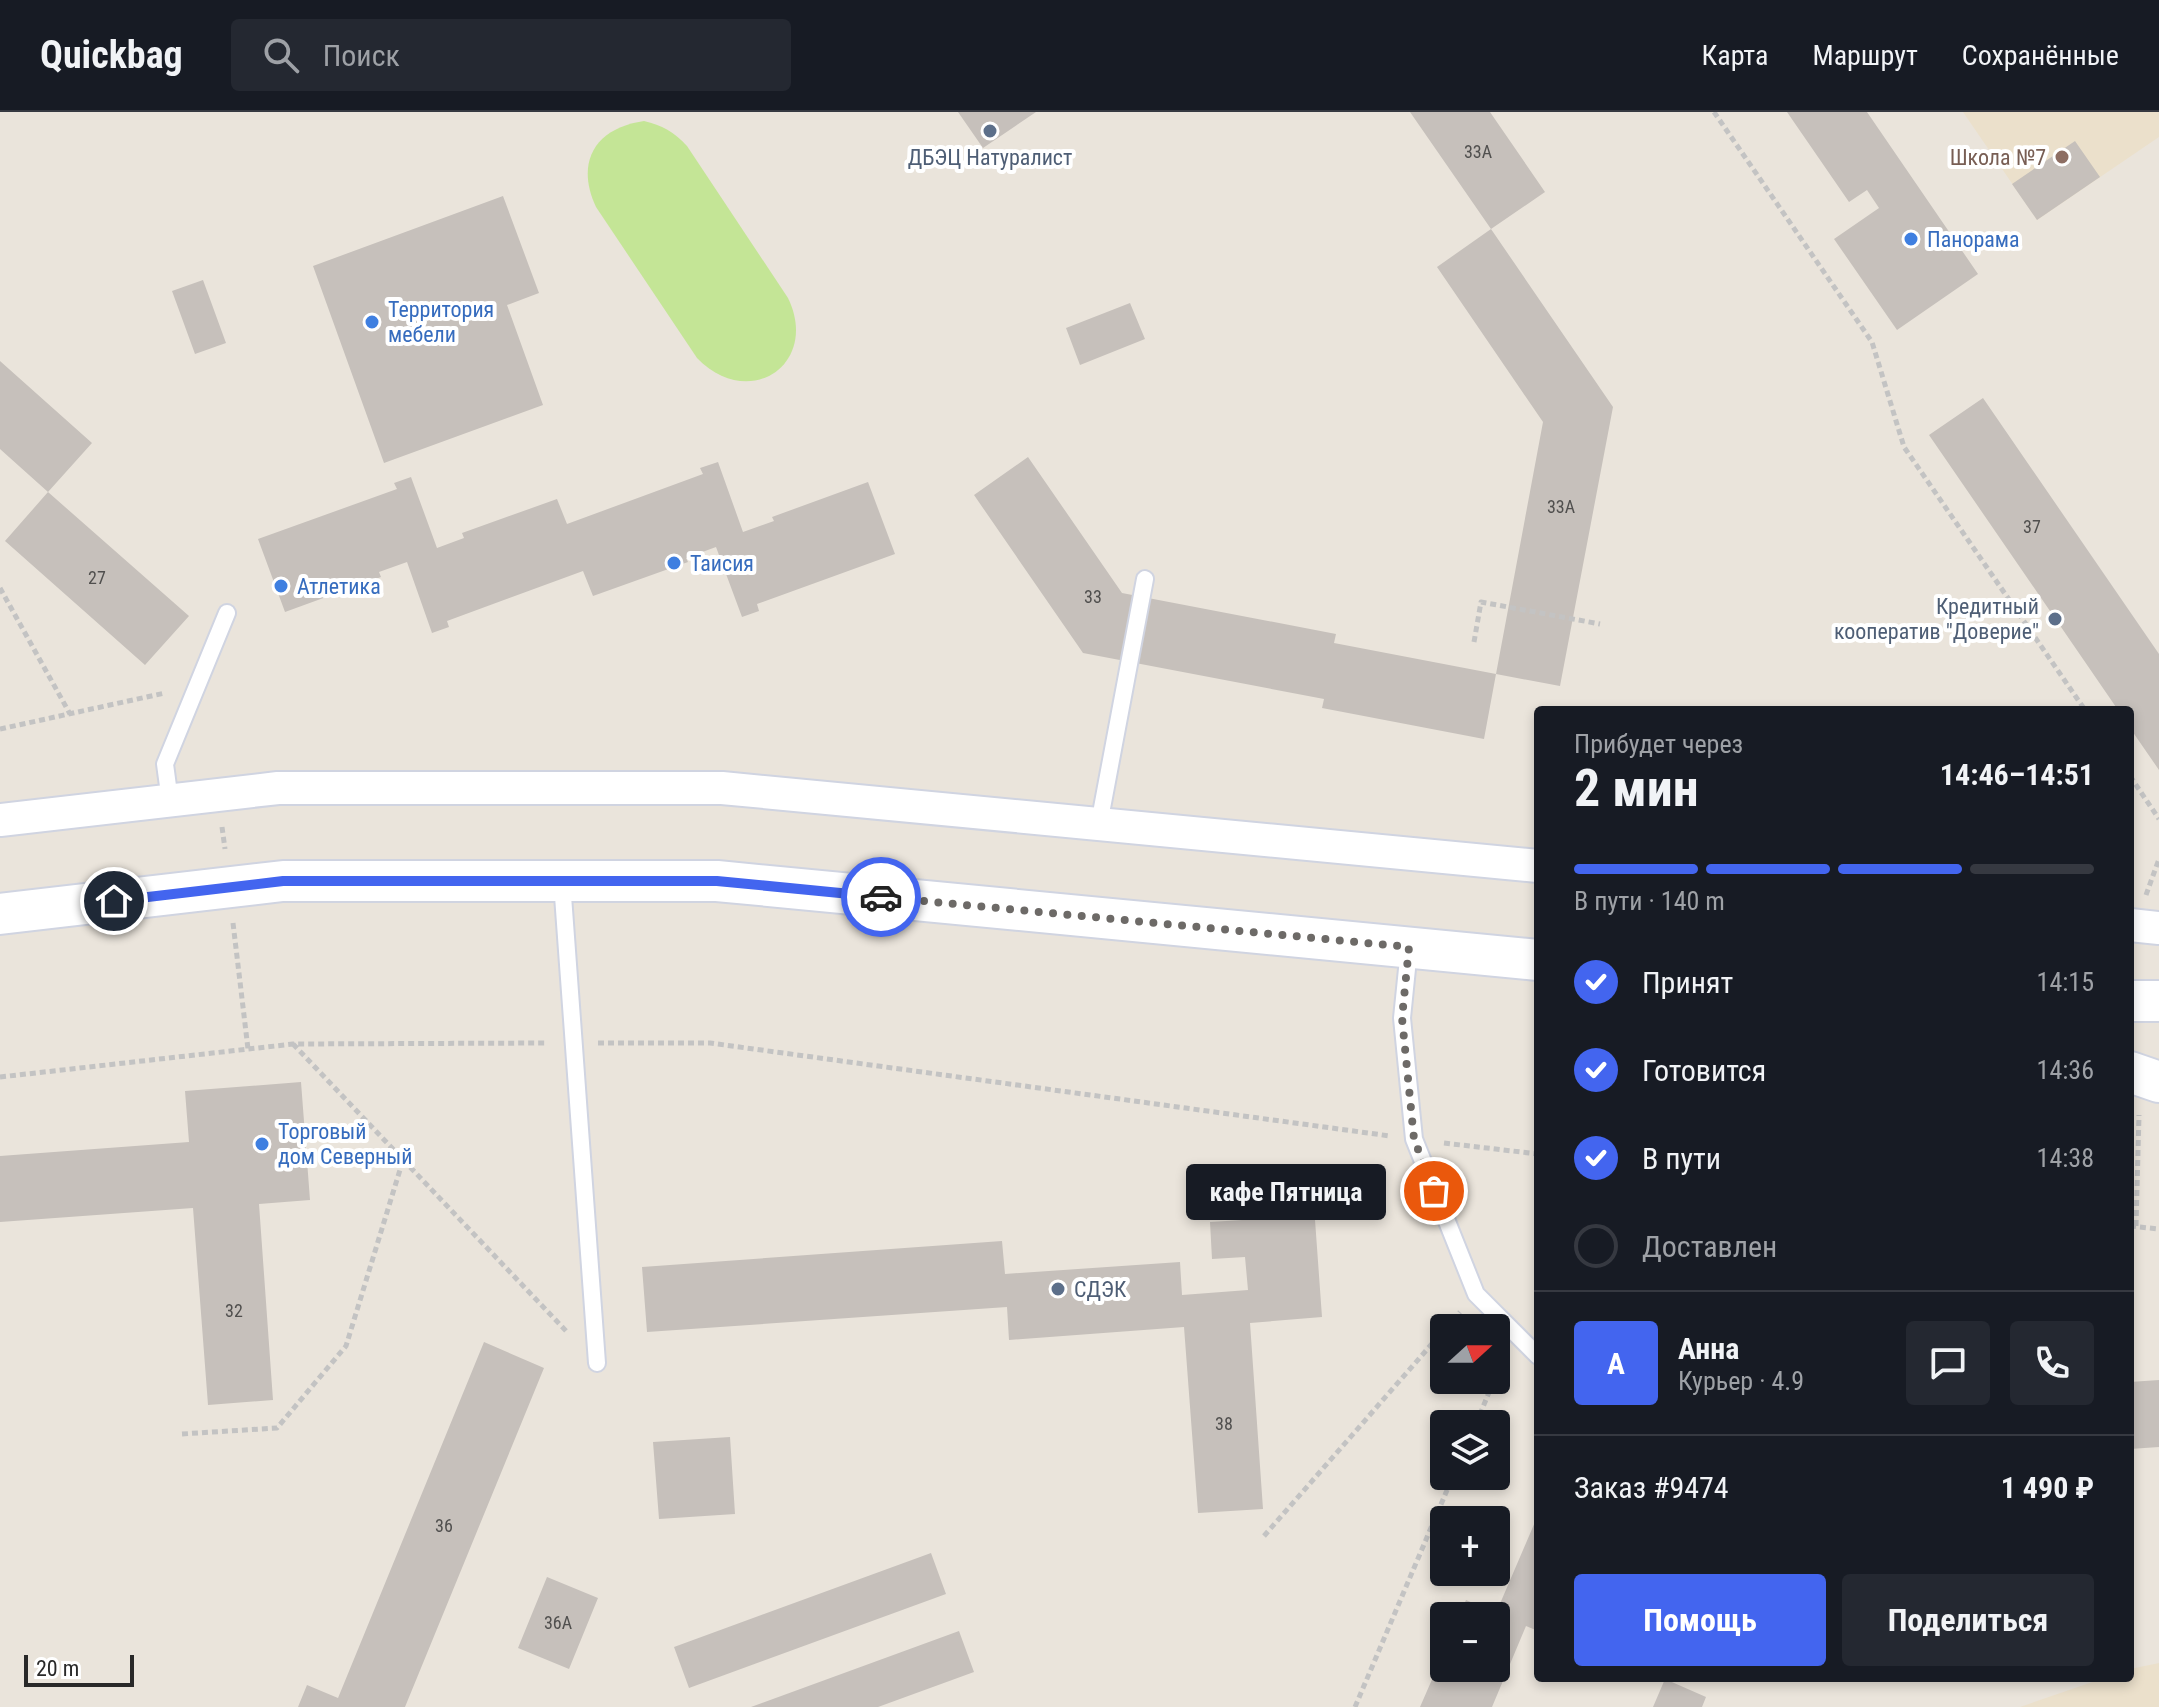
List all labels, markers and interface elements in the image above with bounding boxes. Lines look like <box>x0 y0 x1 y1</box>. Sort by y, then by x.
search box <box>231 19 791 91</box>
text: Quickbag <box>40 33 183 77</box>
icon: search <box>259 33 303 77</box>
text: Поиск <box>323 38 400 73</box>
text: Карта <box>1702 39 1768 72</box>
text: Маршрут <box>1812 39 1918 72</box>
text: Сохранённые <box>1962 39 2119 72</box>
marker: ДБЭЦ Натуралист <box>981 122 999 140</box>
house number: 33А <box>1464 141 1493 162</box>
place label: ДБЭЦ Натуралист <box>908 145 1072 170</box>
place label: Школа №7 <box>1950 145 2046 170</box>
marker: Школа №7 <box>2053 148 2071 166</box>
place label: Панорама <box>1927 227 2020 252</box>
marker: Панорама <box>1902 230 1920 248</box>
place label: Территория мебели <box>388 297 494 347</box>
marker: Территория мебели <box>363 313 381 331</box>
house number: 33А <box>1547 496 1576 517</box>
house number: 37 <box>2023 516 2041 537</box>
place label: Таисия <box>690 551 754 576</box>
marker: Таисия <box>665 554 683 572</box>
house number: 27 <box>88 567 106 588</box>
place label: Атлетика <box>297 574 381 599</box>
marker: Атлетика <box>272 577 290 595</box>
house number: 33 <box>1084 586 1102 607</box>
place label: Кредитный кооператив "Доверие" <box>1834 594 2039 644</box>
marker: Кредитный кооператив "Доверие" <box>2046 610 2064 628</box>
text: Прибудет через <box>1574 729 1743 759</box>
text: 14:46–14:51 <box>1940 757 2094 792</box>
text: 2 мин <box>1574 758 1699 819</box>
courier <box>841 857 921 937</box>
pin <box>80 867 148 935</box>
icon: car <box>859 875 903 919</box>
icon: home <box>92 879 136 923</box>
text: В пути · 140 m <box>1574 886 1725 916</box>
icon: check <box>1574 960 1618 1004</box>
text: Принят <box>1642 965 1733 1000</box>
text: 14:15 <box>2037 967 2094 997</box>
icon: check <box>1574 1048 1618 1092</box>
text: Готовится <box>1642 1053 1766 1088</box>
text: 14:36 <box>2037 1055 2094 1085</box>
place label: Торговый дом Северный <box>278 1119 412 1169</box>
marker: Торговый дом Северный <box>253 1135 271 1153</box>
icon: check <box>1574 1136 1618 1180</box>
text: В пути <box>1642 1141 1721 1176</box>
text: 14:38 <box>2037 1143 2094 1173</box>
pin <box>1400 1157 1468 1225</box>
callout: кафе Пятница <box>1186 1163 1386 1219</box>
icon: bag <box>1412 1169 1456 1213</box>
text: кафе Пятница <box>1209 1177 1363 1207</box>
text: Доставлен <box>1642 1229 1777 1264</box>
place label: СДЭК <box>1074 1277 1127 1302</box>
marker: СДЭК <box>1049 1280 1067 1298</box>
house number: 32 <box>225 1300 243 1321</box>
north arrow <box>1430 1314 1510 1394</box>
map controls <box>1430 1314 1510 1682</box>
button: chat <box>1906 1321 1990 1405</box>
button: phone <box>2010 1321 2094 1405</box>
text: Анна <box>1678 1331 1739 1366</box>
text: А <box>1607 1346 1625 1381</box>
text: Курьер · 4.9 <box>1678 1366 1804 1396</box>
button: layers <box>1430 1410 1510 1490</box>
house number: 38 <box>1215 1413 1233 1434</box>
text: Заказ #9474 <box>1574 1470 1729 1505</box>
text: 1 490 ₽ <box>2001 1470 2094 1505</box>
button: + <box>1430 1506 1510 1586</box>
house number: 36 <box>435 1515 453 1536</box>
button: Помощь <box>1574 1574 1826 1666</box>
button: Поделиться <box>1842 1574 2094 1666</box>
button: − <box>1430 1602 1510 1682</box>
house number: 36А <box>544 1612 573 1633</box>
scale bar <box>24 1651 134 1687</box>
text: 20 m <box>36 1656 79 1681</box>

